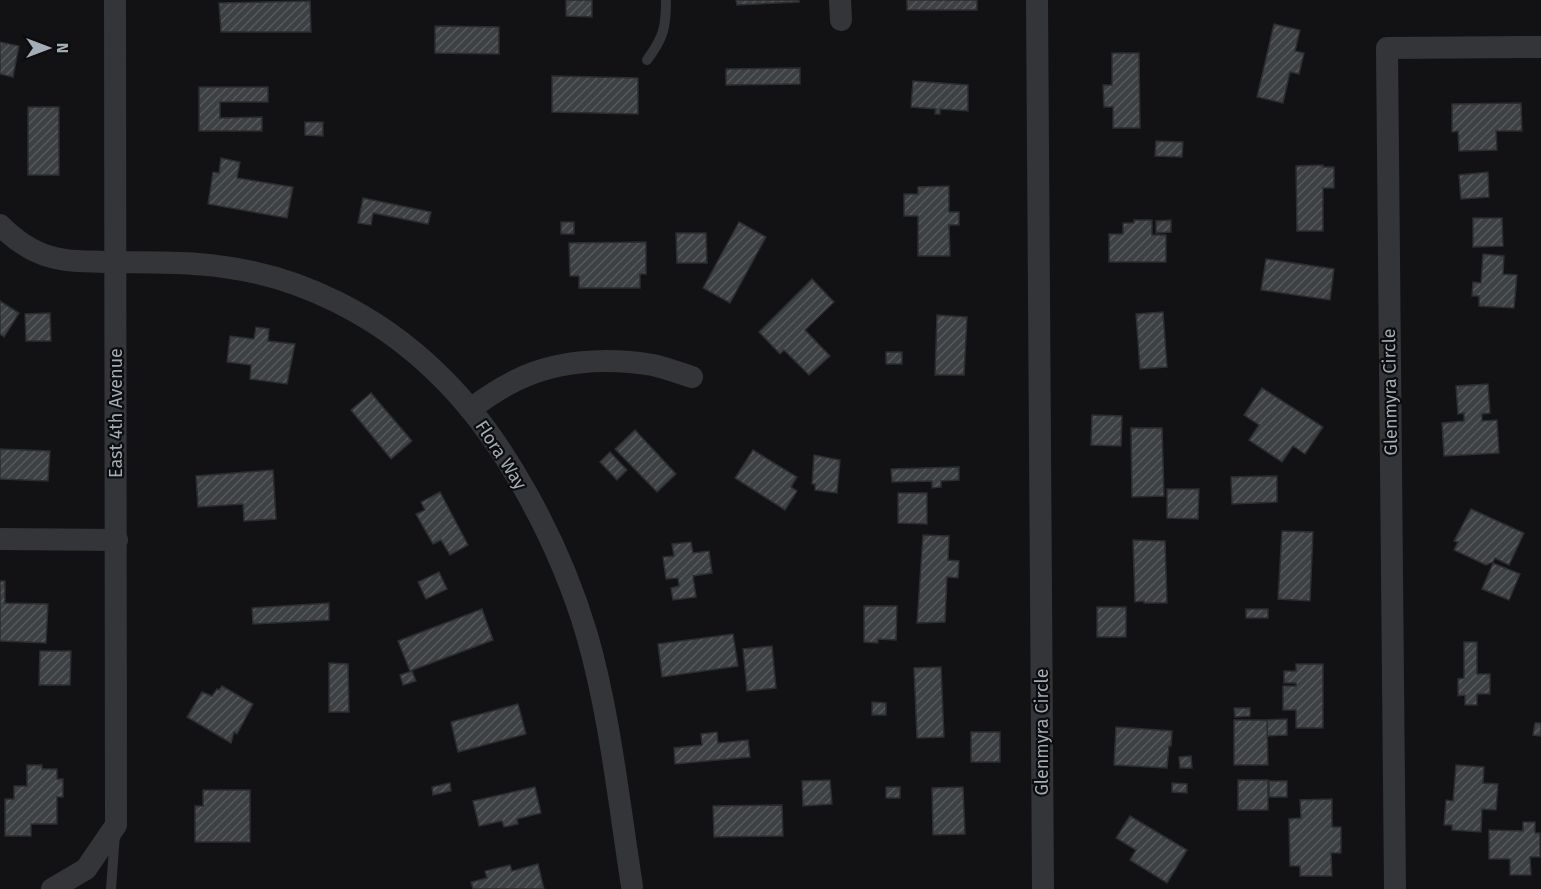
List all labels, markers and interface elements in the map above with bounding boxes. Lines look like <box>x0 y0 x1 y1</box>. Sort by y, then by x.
north arrow <box>18 18 78 78</box>
text: N <box>53 43 72 53</box>
street label: Glenmyra Circle <box>1378 328 1402 456</box>
street label: East 4th Avenue <box>105 348 127 478</box>
street label: Flora Way <box>471 416 532 494</box>
street label: Glenmyra Circle <box>1031 668 1053 796</box>

